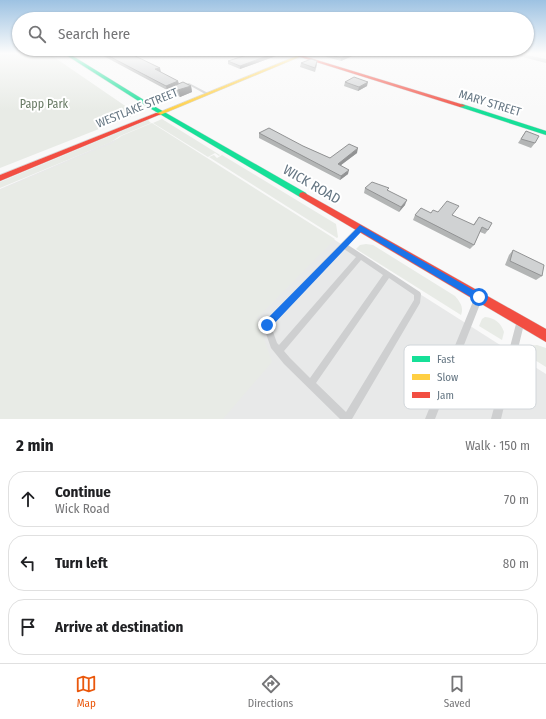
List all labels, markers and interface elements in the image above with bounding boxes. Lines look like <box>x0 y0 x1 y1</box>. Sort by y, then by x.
search box <box>12 12 534 56</box>
icon: search <box>26 23 48 45</box>
text: Search here <box>58 25 130 43</box>
street label: WESTLAKE STREET <box>94 85 180 131</box>
street label: MARY STREET <box>457 87 523 119</box>
park label: Papp Park <box>20 97 69 111</box>
street label: WICK ROAD <box>280 161 344 208</box>
route start <box>470 288 488 306</box>
route end <box>258 316 276 334</box>
legend <box>404 345 536 409</box>
text: Fast <box>437 353 455 366</box>
text: Slow <box>437 371 458 384</box>
text: Jam <box>437 389 454 402</box>
text: 2 min <box>16 435 54 456</box>
text: Walk · 150 m <box>465 438 530 453</box>
text: Continue <box>55 483 111 501</box>
icon: ahead <box>17 488 39 510</box>
text: 70 m <box>504 492 529 507</box>
text: Wick Road <box>55 501 110 516</box>
icon: left <box>17 552 39 574</box>
text: Turn left <box>55 554 108 572</box>
text: 80 m <box>503 556 529 571</box>
icon: arrive <box>17 616 39 638</box>
text: Arrive at destination <box>55 618 183 636</box>
tab: Map <box>75 673 97 710</box>
tab: Directions <box>248 673 293 710</box>
tab: Saved <box>444 673 471 710</box>

